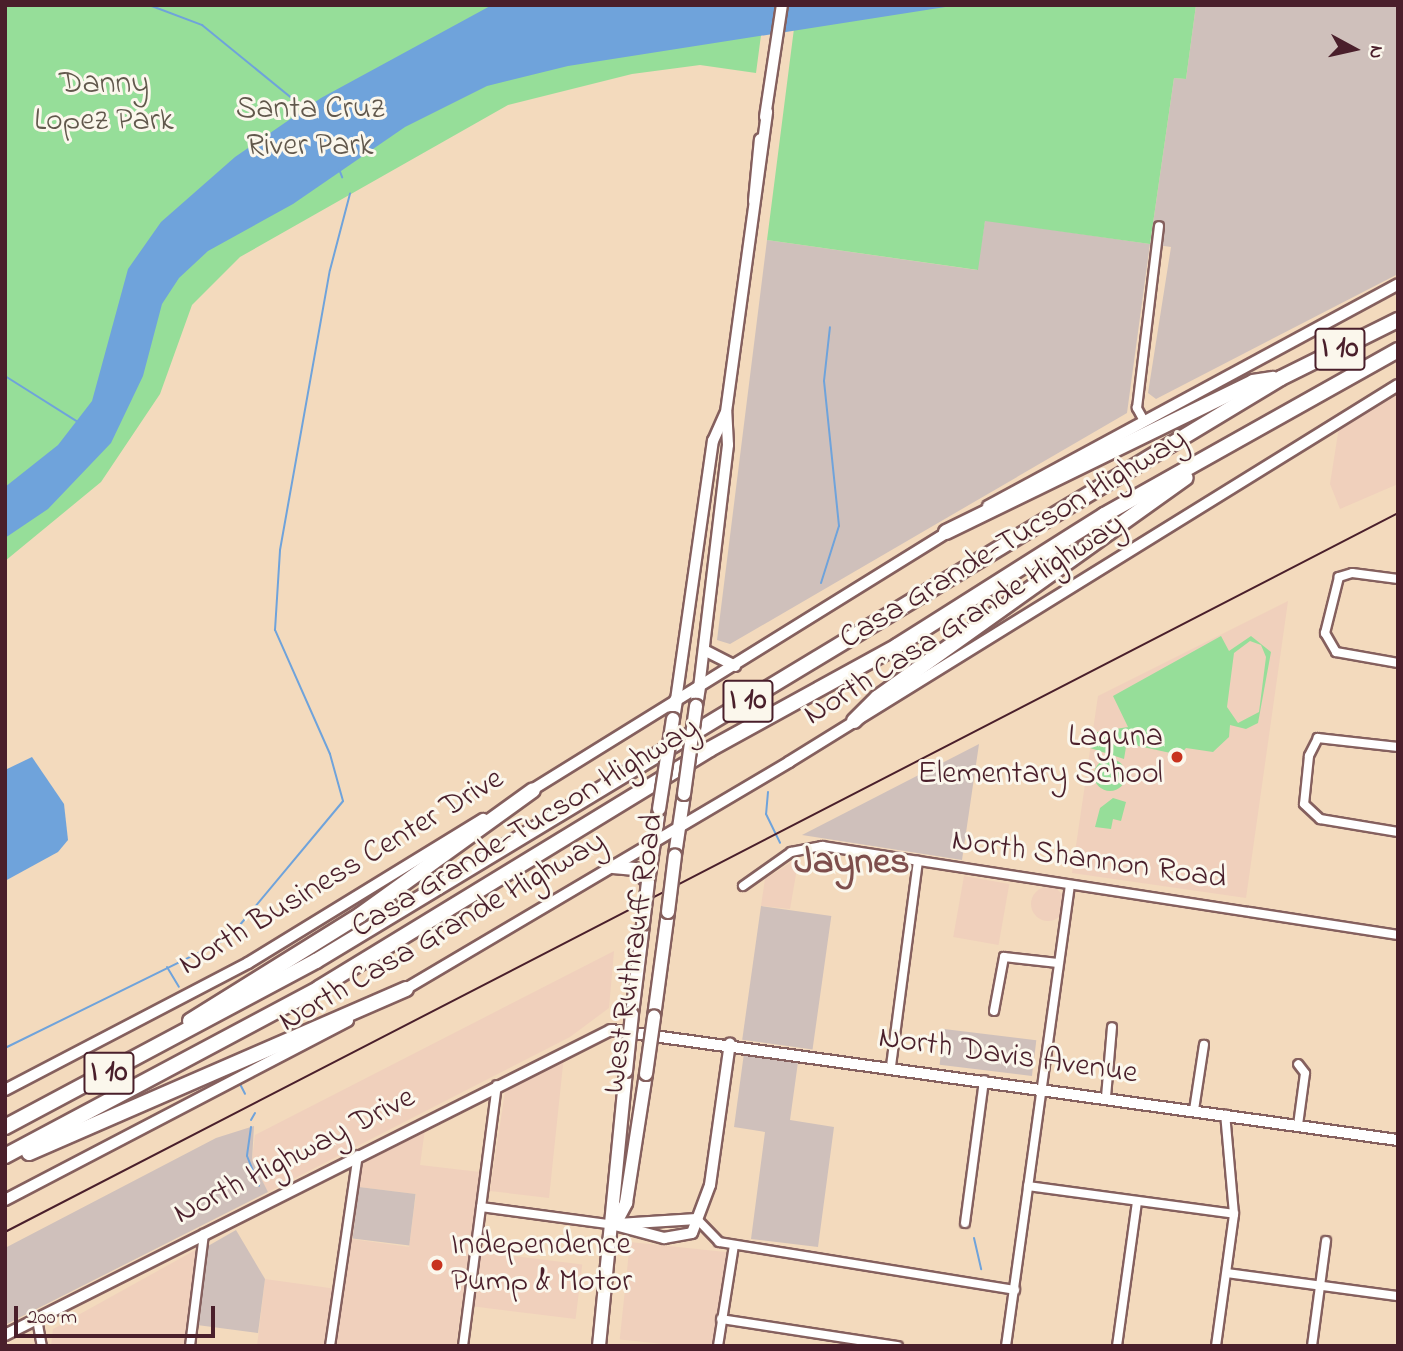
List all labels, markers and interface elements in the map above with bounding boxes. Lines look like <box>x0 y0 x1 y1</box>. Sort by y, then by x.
north arrow <box>1319 14 1389 84</box>
text: N <box>1361 44 1390 60</box>
park label: Danny Lopez Park <box>34 67 174 142</box>
park label: Santa Cruz River Park <box>236 92 384 167</box>
road number: I 10 <box>1314 322 1366 376</box>
street label: Casa Grande-Tucson Highway <box>834 421 1194 659</box>
street label: North Casa Grande Highway <box>798 507 1132 735</box>
road number: I 10 <box>722 674 774 728</box>
street label: Casa Grande-Tucson Highway <box>346 710 706 948</box>
place label: Laguna Elementary School <box>918 720 1163 795</box>
marker: Laguna Elementary School <box>1169 749 1185 765</box>
street label: North Business Center Drive <box>173 761 511 985</box>
street label: West Ruthrauff Road <box>596 812 674 1096</box>
street label: North Shannon Road <box>949 823 1229 899</box>
street label: North Casa Grande Highway <box>273 824 613 1042</box>
district label: Jaynes <box>794 841 910 887</box>
street label: North Davis Avenue <box>876 1020 1140 1094</box>
road number: I 10 <box>83 1046 135 1100</box>
street label: North Highway Drive <box>168 1080 422 1234</box>
place label: Independence Pump & Motor <box>451 1228 632 1303</box>
marker: Independence Pump & Motor <box>429 1257 445 1273</box>
scale bar <box>18 1292 219 1336</box>
text: 200 m <box>27 1303 77 1333</box>

